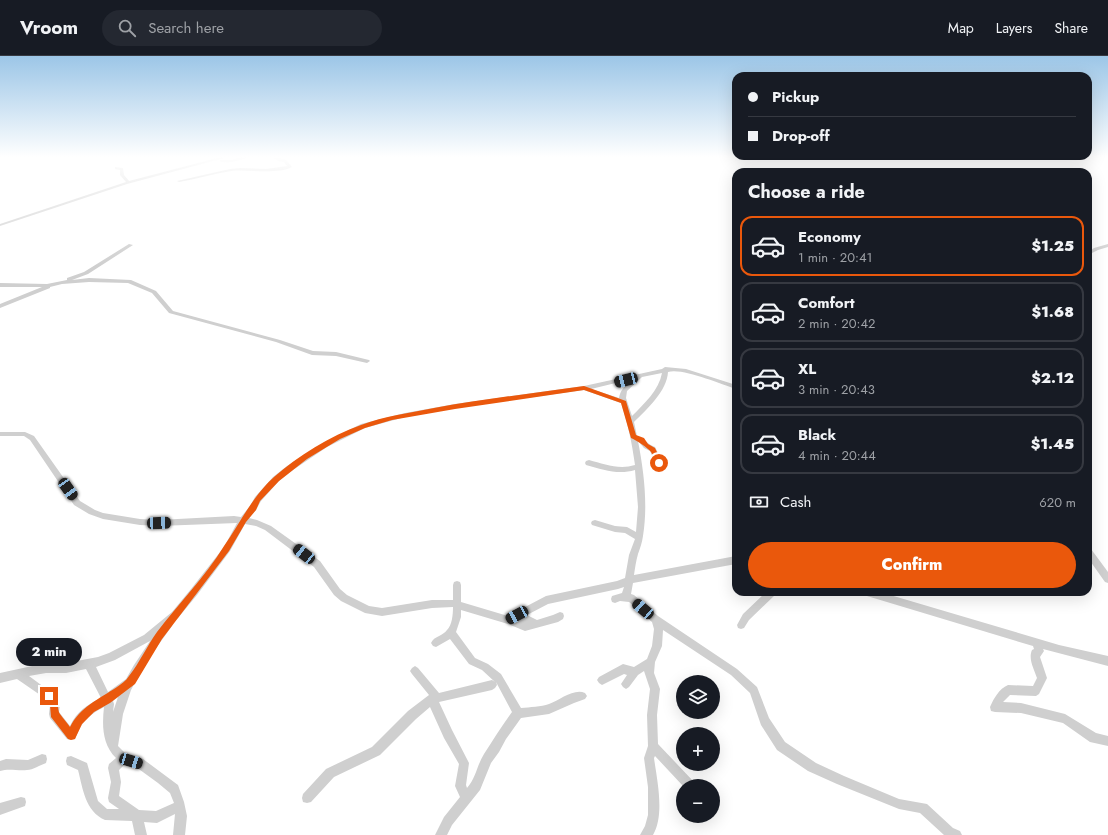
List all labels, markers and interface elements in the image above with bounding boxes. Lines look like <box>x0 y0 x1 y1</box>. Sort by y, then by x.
search box <box>102 10 382 46</box>
text: Vroom <box>20 14 78 41</box>
icon: search <box>116 17 138 39</box>
text: Search here <box>148 17 224 39</box>
text: Map <box>948 18 974 38</box>
text: Layers <box>996 18 1032 38</box>
text: Share <box>1054 18 1088 38</box>
text: Pickup <box>772 86 819 108</box>
text: Drop-off <box>772 125 830 147</box>
text: Choose a ride <box>748 179 865 205</box>
text: Economy <box>798 226 861 248</box>
icon: car <box>750 228 786 264</box>
text: $1.25 <box>1031 235 1074 257</box>
text: 1 min · 20:41 <box>798 248 872 267</box>
text: Comfort <box>798 292 855 314</box>
icon: car <box>750 294 786 330</box>
text: $1.68 <box>1031 301 1074 323</box>
text: 2 min · 20:42 <box>798 314 875 333</box>
text: XL <box>798 358 816 380</box>
icon: car <box>750 360 786 396</box>
text: $2.12 <box>1031 367 1074 389</box>
car <box>613 371 639 389</box>
text: 3 min · 20:43 <box>798 380 875 399</box>
text: Black <box>798 424 836 446</box>
icon: car <box>750 426 786 462</box>
text: $1.45 <box>1031 433 1074 455</box>
text: 4 min · 20:44 <box>798 446 876 465</box>
route start <box>650 454 668 472</box>
car <box>56 476 80 502</box>
icon: cash <box>748 491 770 513</box>
text: Cash <box>780 491 811 513</box>
text: 620 m <box>1039 493 1076 512</box>
car <box>147 517 171 529</box>
car <box>291 542 317 566</box>
button: Confirm <box>748 542 1076 588</box>
car <box>630 597 656 621</box>
car <box>504 604 530 626</box>
callout: 2 min <box>16 638 82 666</box>
text: 2 min <box>32 642 66 661</box>
map controls <box>676 675 720 823</box>
button: layers <box>676 675 720 719</box>
route end <box>40 687 58 705</box>
button: + <box>676 727 720 771</box>
car <box>118 752 144 770</box>
button: − <box>676 779 720 823</box>

